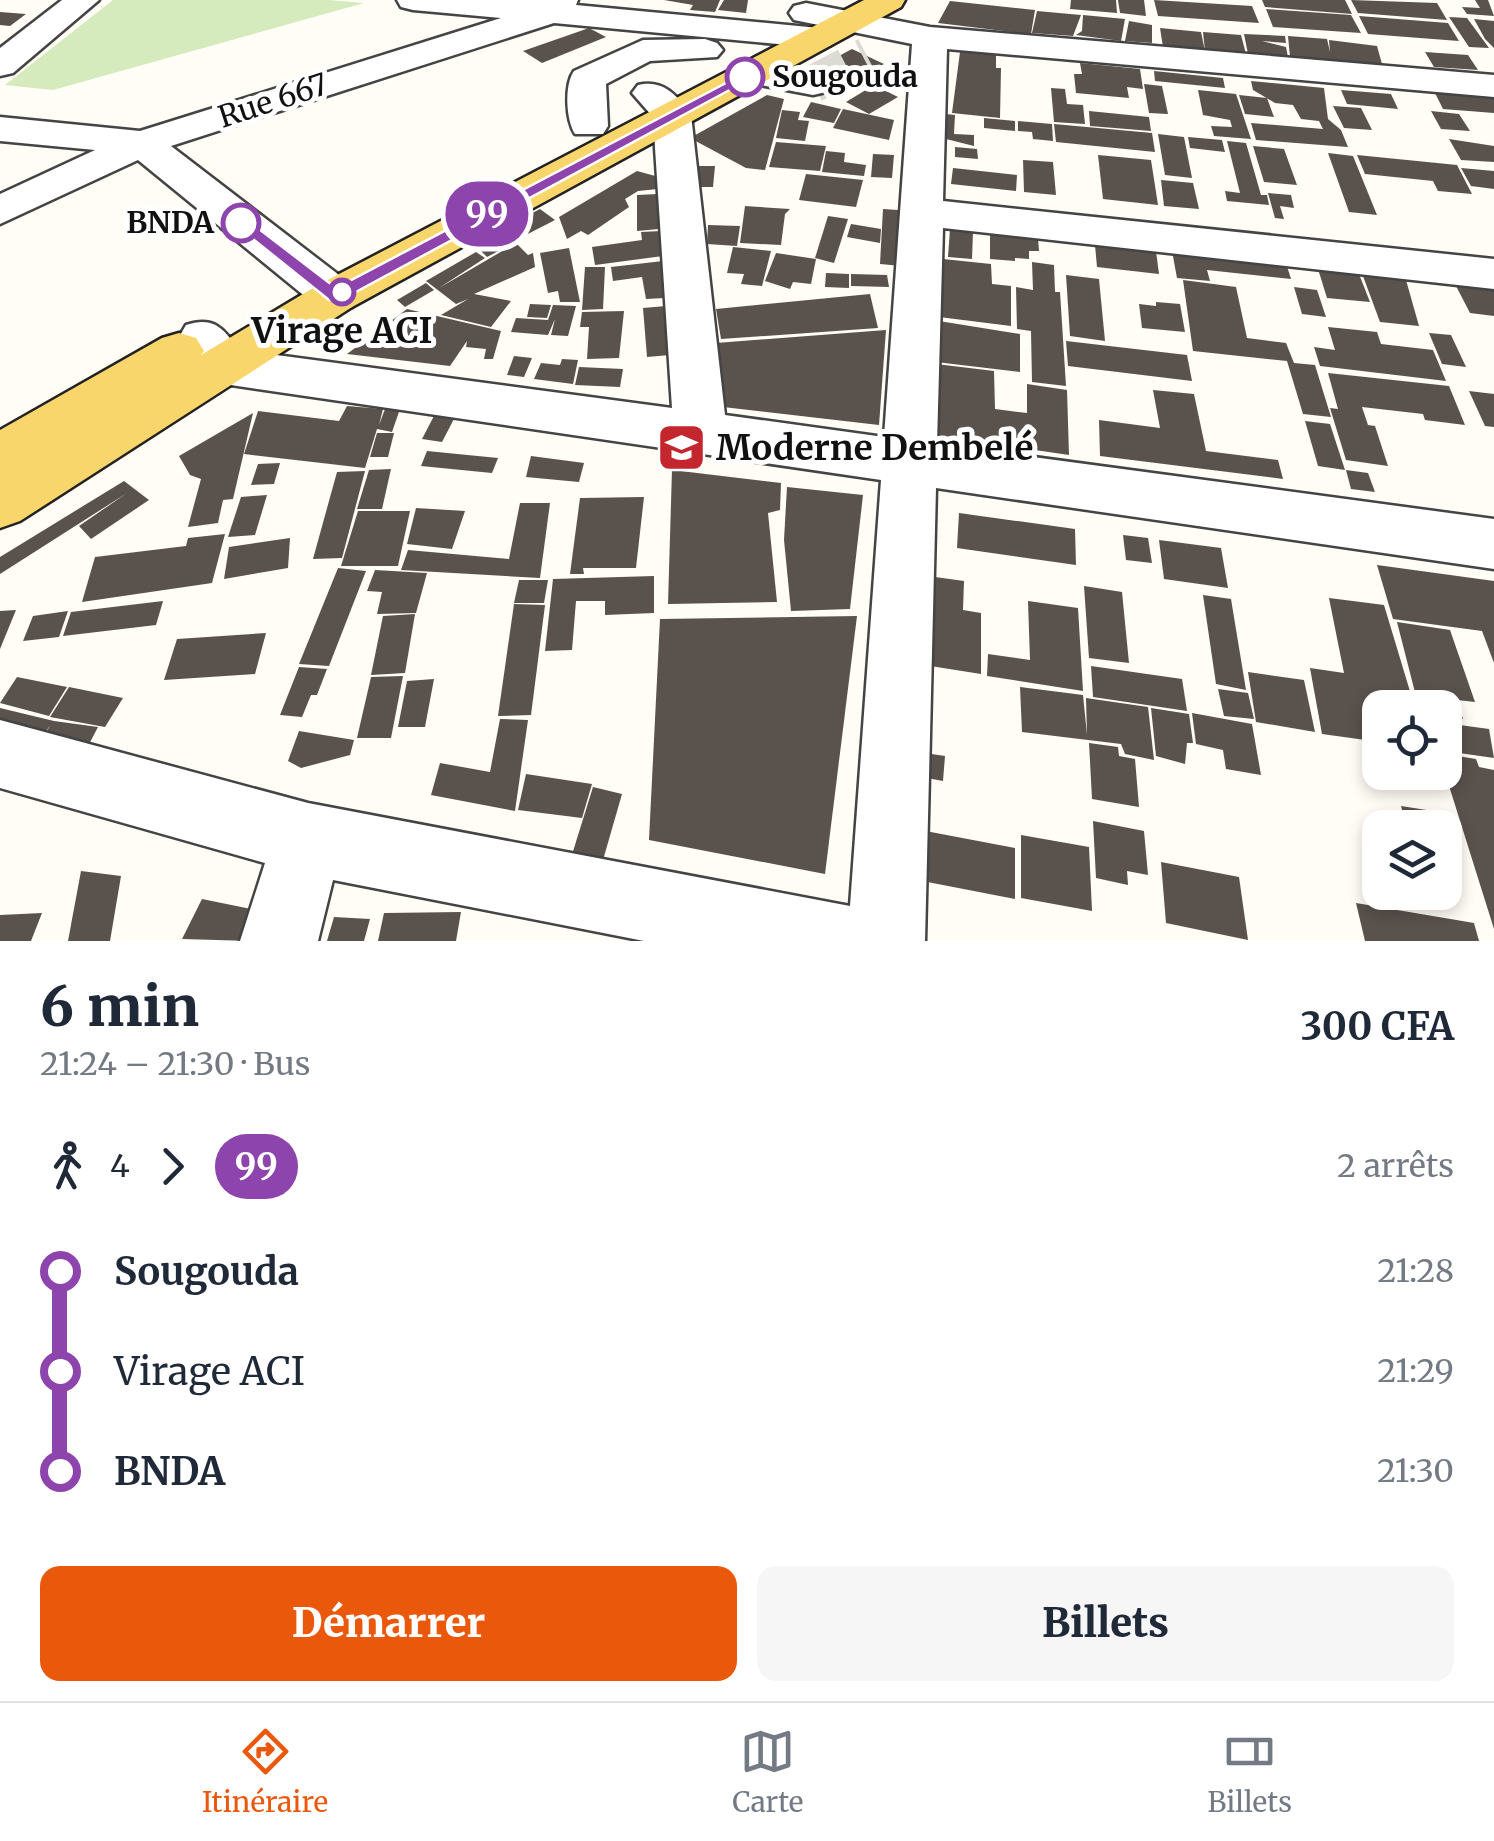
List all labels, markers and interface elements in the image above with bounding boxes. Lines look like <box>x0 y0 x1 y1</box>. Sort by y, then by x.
place label: Sougouda <box>772 57 918 95</box>
marker: Sougouda <box>726 58 764 96</box>
street label: Rue 667 <box>213 65 332 136</box>
line badge: 99 <box>442 182 532 246</box>
text: 99 <box>465 192 509 236</box>
place label: BNDA <box>126 203 215 241</box>
marker: BNDA <box>222 204 260 242</box>
marker: Virage ACI <box>329 279 355 305</box>
place label: Virage ACI <box>250 309 433 353</box>
school or university icon: Moderne Dembelé <box>655 422 707 474</box>
place label: Moderne Dembelé <box>716 426 1033 470</box>
map controls <box>1362 690 1462 910</box>
button: locate <box>1362 690 1462 790</box>
button: layers <box>1362 810 1462 910</box>
text: 6 min <box>40 972 199 1041</box>
text: 300 CFA <box>1300 1003 1454 1050</box>
text: 21:24 – 21:30 · Bus <box>40 1044 310 1084</box>
icon: walk <box>40 1139 95 1194</box>
icon: forward <box>145 1139 200 1194</box>
text: 99 <box>235 1144 278 1188</box>
text: 4 <box>110 1146 130 1186</box>
text: 2 arrêts <box>1337 1146 1454 1186</box>
text: Sougouda <box>114 1248 299 1295</box>
text: 21:28 <box>1377 1251 1454 1291</box>
text: Virage ACI <box>114 1348 305 1395</box>
text: 21:29 <box>1377 1351 1454 1391</box>
text: BNDA <box>114 1448 225 1495</box>
text: 21:30 <box>1377 1451 1454 1491</box>
button: Démarrer <box>40 1566 737 1681</box>
button: Billets <box>757 1566 1454 1681</box>
tab: Itinéraire <box>202 1724 328 1820</box>
tab: Carte <box>732 1724 803 1820</box>
tab: Billets <box>1207 1724 1292 1820</box>

